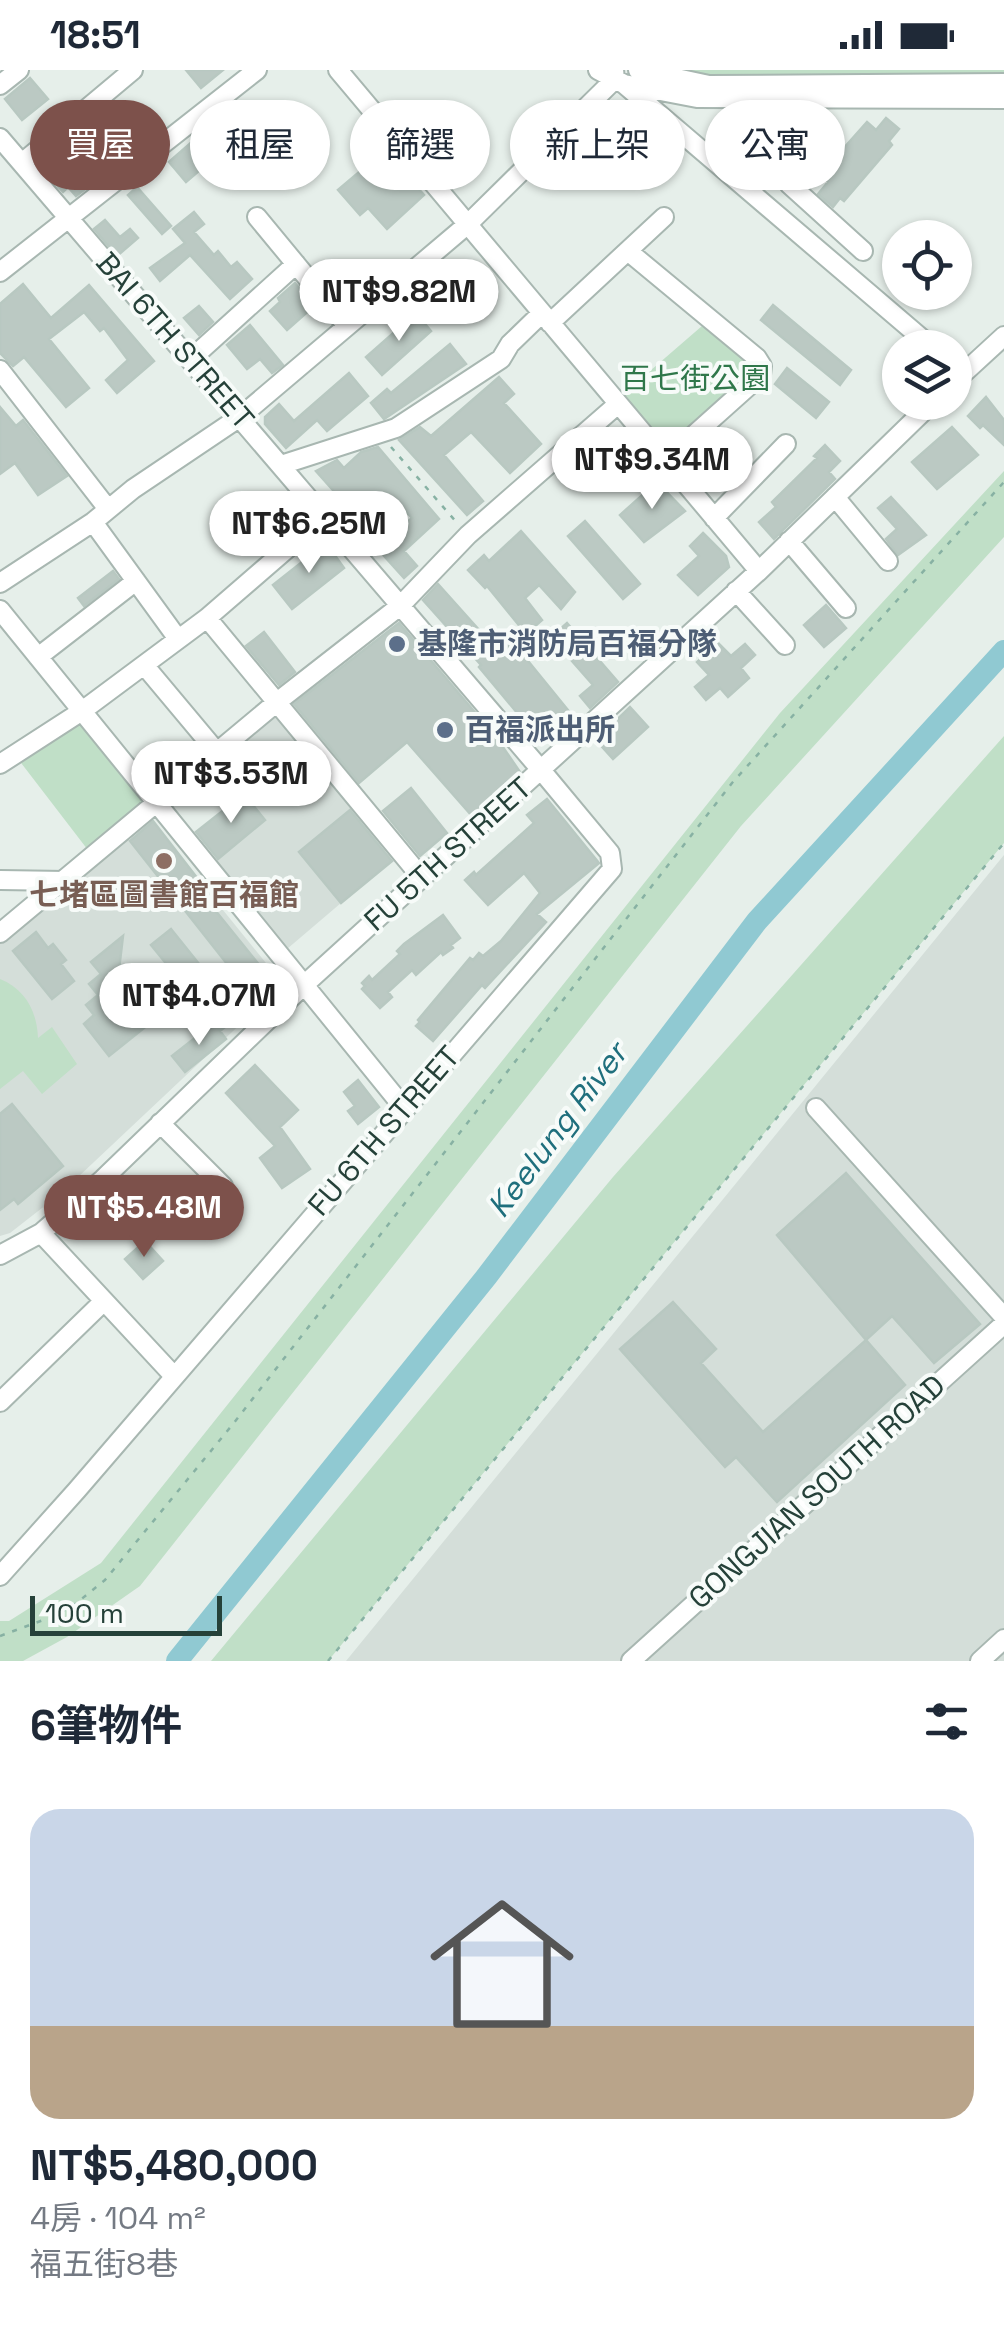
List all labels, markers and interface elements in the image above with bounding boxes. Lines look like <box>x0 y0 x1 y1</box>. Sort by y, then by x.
text: 18:51 <box>50 11 141 59</box>
chip: 買屋 <box>30 100 170 190</box>
chip: 租屋 <box>190 100 330 190</box>
chip: 篩選 <box>350 100 490 190</box>
chip: 新上架 <box>510 100 685 190</box>
chip: 公寓 <box>705 100 845 190</box>
map controls <box>882 220 972 420</box>
button: locate <box>882 220 972 310</box>
street label: BAI 6TH STREET <box>88 244 263 437</box>
pin: NT$9.82M <box>296 259 502 344</box>
text: NT$9.82M <box>321 271 477 311</box>
button: layers <box>882 330 972 420</box>
park label: 百七街公園 <box>620 359 770 398</box>
pin: NT$9.34M <box>549 427 755 512</box>
text: NT$9.34M <box>574 439 730 479</box>
pin: NT$6.25M <box>206 491 412 576</box>
text: NT$6.25M <box>231 503 387 543</box>
place label: 基隆市消防局百福分隊 <box>417 624 717 663</box>
marker: 基隆市消防局百福分隊 <box>386 633 408 655</box>
place label: 百福派出所 <box>465 710 615 749</box>
marker: 百福派出所 <box>434 719 456 741</box>
pin: NT$3.53M <box>128 741 334 826</box>
text: NT$3.53M <box>153 753 309 793</box>
street label: FU 5TH STREET <box>356 768 540 939</box>
marker: 七堵區圖書館百福館 <box>153 850 175 872</box>
place label: 七堵區圖書館百福館 <box>29 875 299 914</box>
pin: NT$4.07M <box>96 963 302 1048</box>
text: NT$4.07M <box>121 975 277 1015</box>
water label: Keelung River <box>478 1032 637 1225</box>
street label: FU 6TH STREET <box>299 1038 468 1224</box>
pin: NT$5.48M <box>41 1175 247 1260</box>
text: NT$5.48M <box>66 1187 222 1227</box>
street label: GONGJIAN SOUTH ROAD <box>680 1366 953 1617</box>
scale bar <box>30 1591 222 1636</box>
text: 100 m <box>45 1595 124 1631</box>
icon: filters <box>919 1694 974 1749</box>
text: 6筆物件 <box>30 1699 182 1752</box>
icon: home <box>412 1874 592 2054</box>
text: NT$5,480,000 <box>30 2139 318 2192</box>
text: 4房 · 104 m² <box>30 2198 206 2238</box>
text: 福五街8巷 <box>30 2244 178 2284</box>

